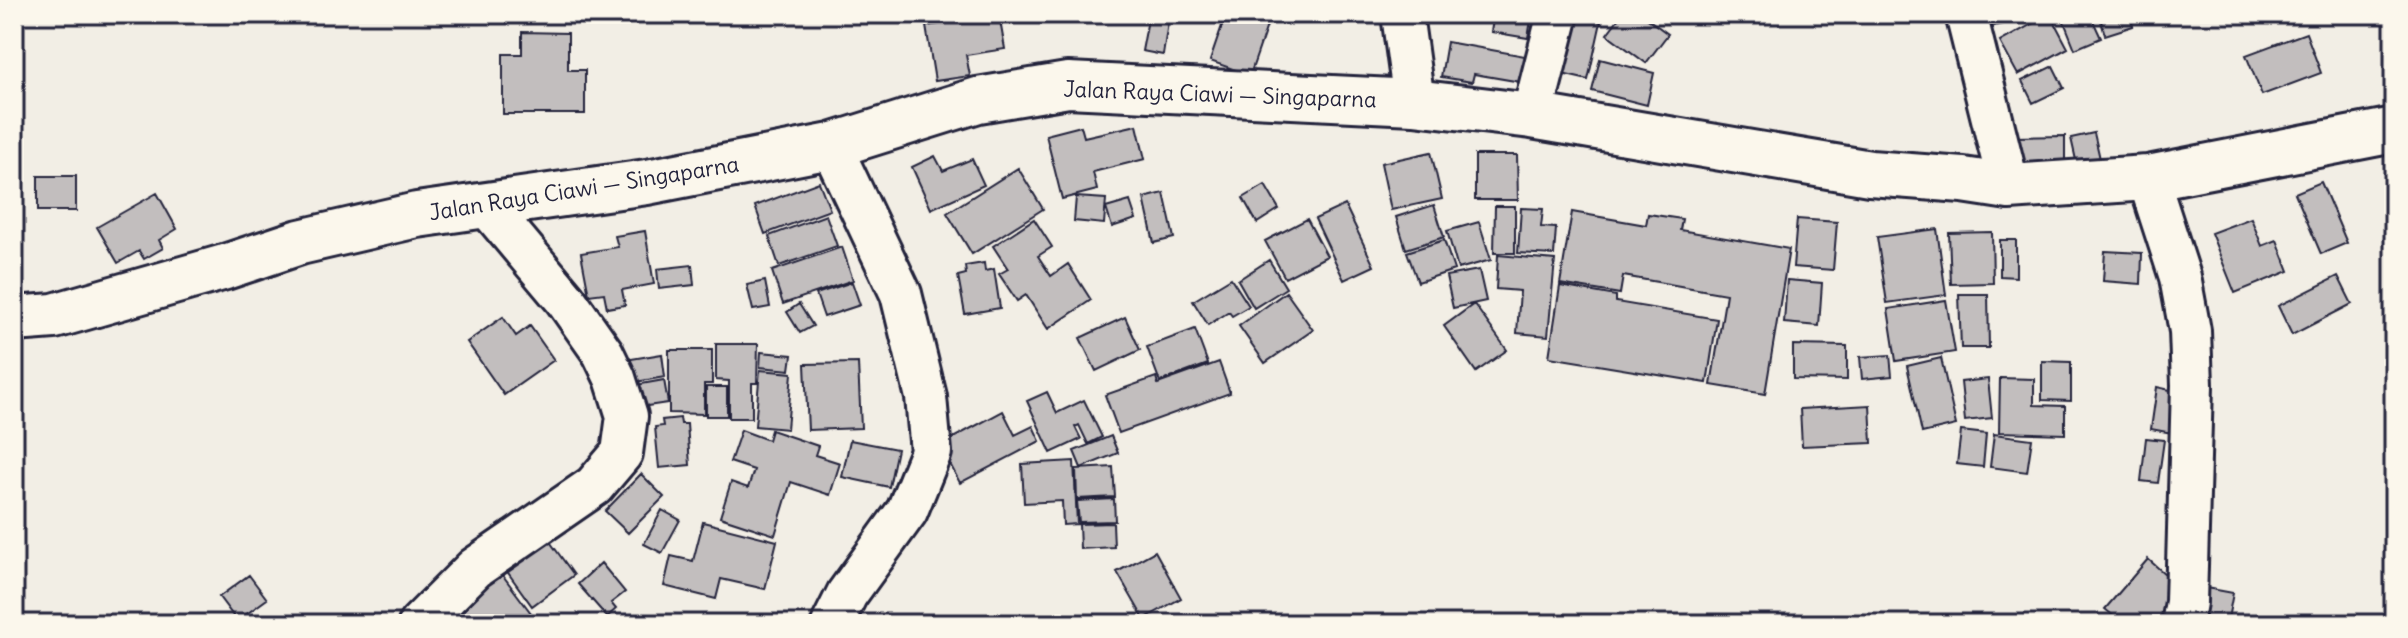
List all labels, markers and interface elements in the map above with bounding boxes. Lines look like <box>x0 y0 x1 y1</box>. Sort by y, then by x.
street label: Jalan Raya Ciawi — Singaparna <box>1063 75 1377 113</box>
street label: Jalan Raya Ciawi — Singaparna <box>427 150 741 226</box>

